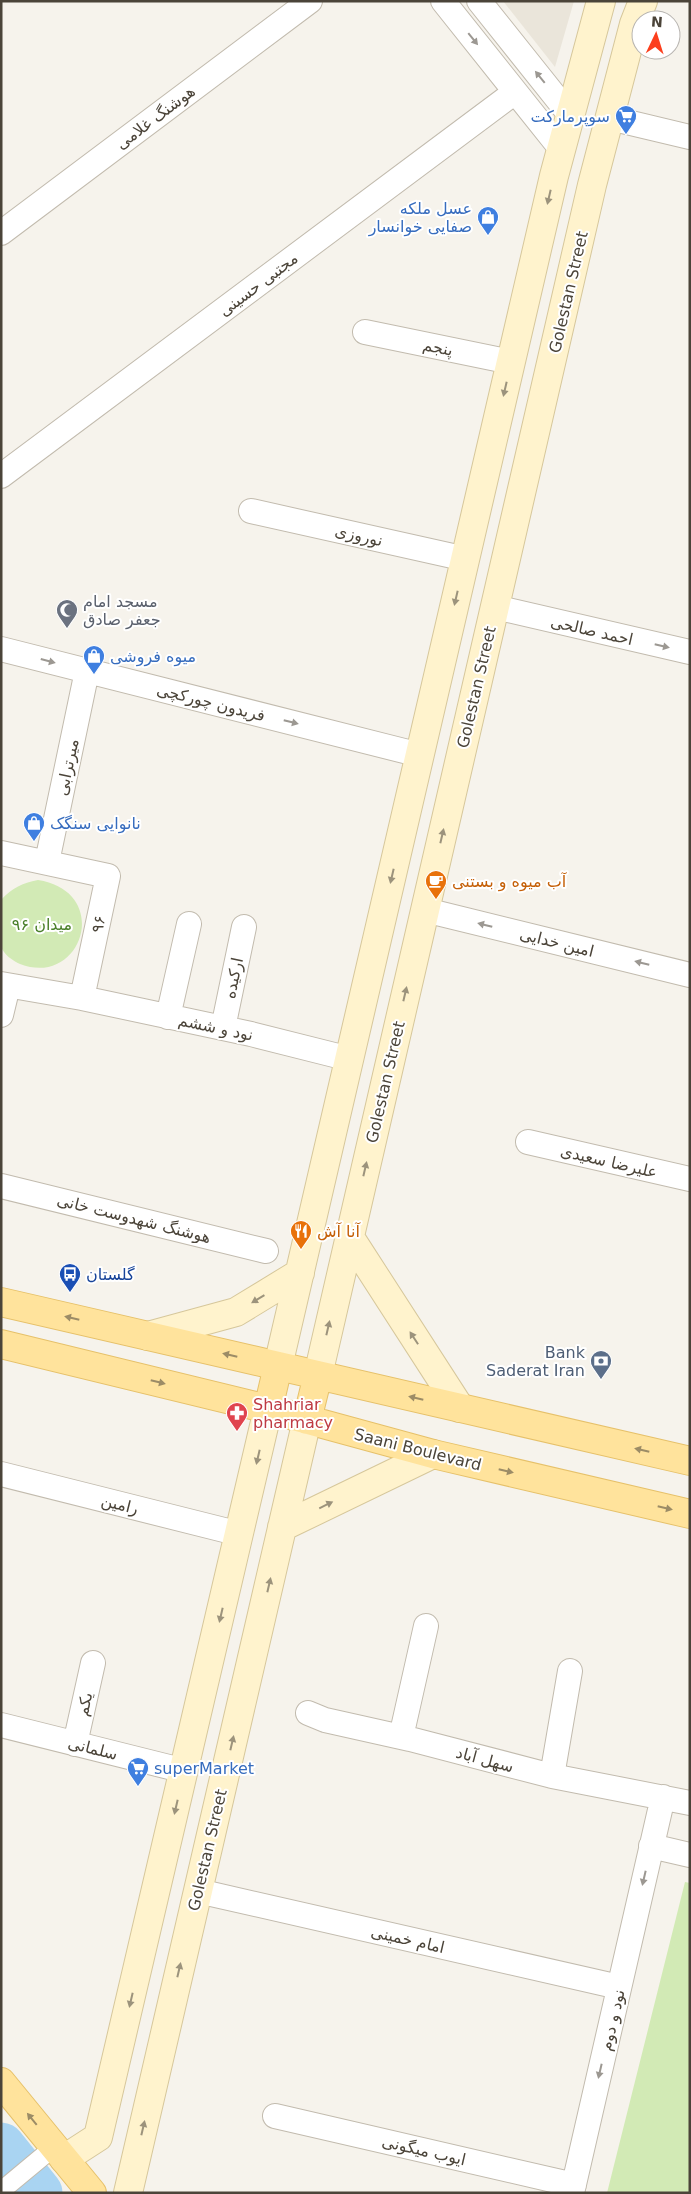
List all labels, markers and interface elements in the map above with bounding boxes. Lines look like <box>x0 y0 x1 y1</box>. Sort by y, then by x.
north arrow <box>631 10 681 60</box>
text: N <box>651 14 663 30</box>
one-way arrow <box>468 32 479 45</box>
one-way arrow <box>534 71 545 84</box>
street label: هوشنگ غلامی <box>112 81 199 154</box>
supermarket icon: سوپرمارکت <box>614 104 638 135</box>
place label: سوپرمارکت <box>531 107 610 127</box>
one-way arrow <box>545 189 553 204</box>
place label: عسل ملکه صفایی خوانسار <box>368 199 472 237</box>
shop icon: عسل ملکه صفایی خوانسار <box>476 205 500 236</box>
street label: Golestan Street <box>545 229 592 355</box>
street label: مجتبی حسینی <box>215 248 302 320</box>
street label: پنجم <box>421 335 455 361</box>
one-way arrow <box>501 381 509 396</box>
street label: نوروزی <box>333 521 385 551</box>
one-way arrow <box>452 591 460 606</box>
place label: مسجد امام جعفر صادق <box>83 592 161 630</box>
mosque icon: مسجد امام جعفر صادق <box>55 598 79 629</box>
street label: احمد صالحی <box>549 612 635 649</box>
street label: Golestan Street <box>453 624 500 750</box>
one-way arrow <box>654 642 669 650</box>
shop icon: میوه فروشی <box>82 644 106 675</box>
place label: میوه فروشی <box>110 647 196 667</box>
one-way arrow <box>41 657 56 665</box>
street label: فریدون چورکچی <box>154 680 267 726</box>
one-way arrow <box>283 718 298 726</box>
street label: میرترابی <box>52 737 84 798</box>
shop icon: نانوایی سنگک <box>22 811 46 842</box>
place label: نانوایی سنگک <box>50 814 141 834</box>
one-way arrow <box>438 828 446 843</box>
one-way arrow <box>388 869 396 884</box>
cafe icon: آب میوه و بستنی <box>424 869 448 900</box>
place label: آب میوه و بستنی <box>452 872 568 892</box>
street label: ۹۶ <box>87 914 110 934</box>
park label: میدان ۹۶ <box>12 915 72 934</box>
one-way arrow <box>477 921 492 929</box>
street label: امین خدایی <box>518 924 596 962</box>
street label: ارکیده <box>220 956 248 1001</box>
one-way arrow <box>635 959 650 967</box>
one-way arrow <box>401 986 409 1001</box>
street label: نود و ششم <box>177 1010 255 1046</box>
street label: Golestan Street <box>362 1019 409 1145</box>
street label: علیرضا سعیدی <box>558 1141 659 1183</box>
one-way arrow <box>361 1161 369 1177</box>
street label: هوشنگ شهدوست خانی <box>55 1190 213 1248</box>
restaurant icon: آنا آش <box>289 1219 313 1250</box>
place label: آنا آش <box>317 1222 361 1241</box>
bus stop icon: گلستان <box>58 1262 82 1293</box>
place label: گلستان <box>86 1265 135 1284</box>
one-way arrow <box>252 1294 265 1303</box>
one-way arrow <box>65 1314 80 1322</box>
one-way arrow <box>325 1319 333 1335</box>
one-way arrow <box>410 1331 419 1344</box>
place label: Bank Saderat Iran <box>486 1343 586 1380</box>
bank icon: Bank Saderat Iran <box>589 1349 613 1380</box>
one-way arrow <box>223 1351 238 1359</box>
one-way arrow <box>150 1378 165 1386</box>
one-way arrow <box>408 1394 423 1402</box>
place label: Shahriar pharmacy <box>253 1395 333 1432</box>
pharmacy icon: Shahriar pharmacy <box>225 1401 249 1432</box>
street label: Saani Boulevard <box>352 1424 483 1474</box>
one-way arrow <box>635 1446 650 1454</box>
one-way arrow <box>254 1449 262 1464</box>
one-way arrow <box>499 1467 514 1475</box>
street label: رامین <box>99 1491 140 1519</box>
one-way arrow <box>319 1501 333 1509</box>
one-way arrow <box>657 1504 672 1512</box>
one-way arrow <box>265 1577 273 1593</box>
one-way arrow <box>217 1608 225 1623</box>
street label: یکم <box>73 1690 96 1718</box>
street label: سلمانی <box>66 1733 120 1764</box>
one-way arrow <box>228 1736 236 1751</box>
street label: سهل آباد <box>454 1743 516 1777</box>
supermarket icon: superMarket <box>126 1756 150 1787</box>
place label: superMarket <box>154 1759 254 1778</box>
street label: Golestan Street <box>184 1787 231 1913</box>
one-way arrow <box>172 1800 180 1815</box>
one-way arrow <box>640 1871 648 1886</box>
street label: امام خمینی <box>369 1922 447 1957</box>
one-way arrow <box>175 1962 183 1977</box>
street label: نود و دوم <box>596 1988 630 2053</box>
one-way arrow <box>127 1992 135 2007</box>
one-way arrow <box>596 2063 604 2078</box>
one-way arrow <box>26 2113 37 2126</box>
one-way arrow <box>139 2121 147 2136</box>
street label: ایوب میگونی <box>380 2132 468 2170</box>

